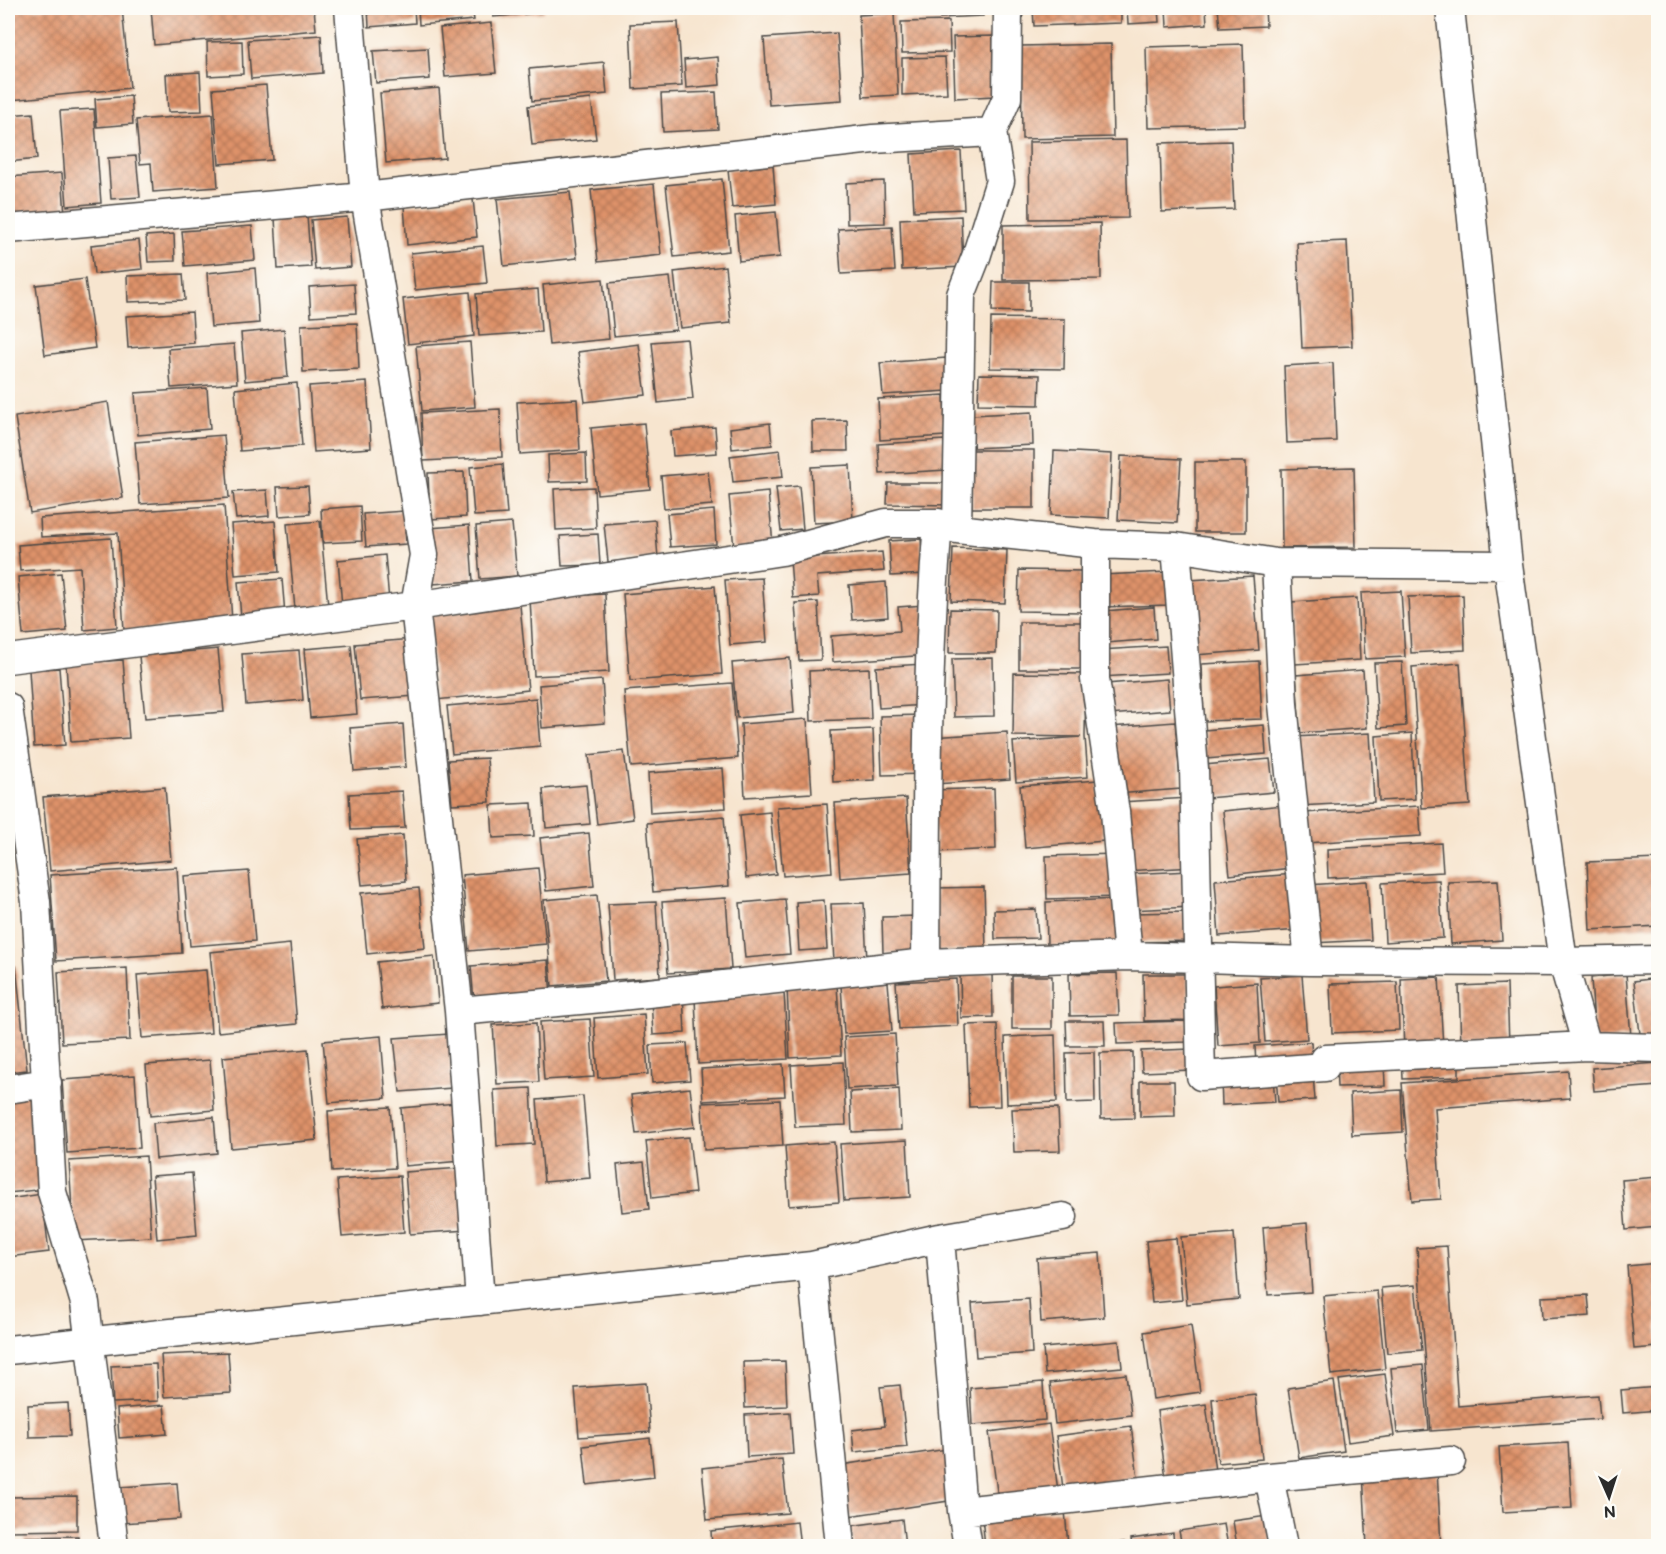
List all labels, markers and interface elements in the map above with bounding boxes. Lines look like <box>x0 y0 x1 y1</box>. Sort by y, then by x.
north arrow <box>1579 1467 1639 1527</box>
text: N <box>1603 1501 1616 1520</box>

